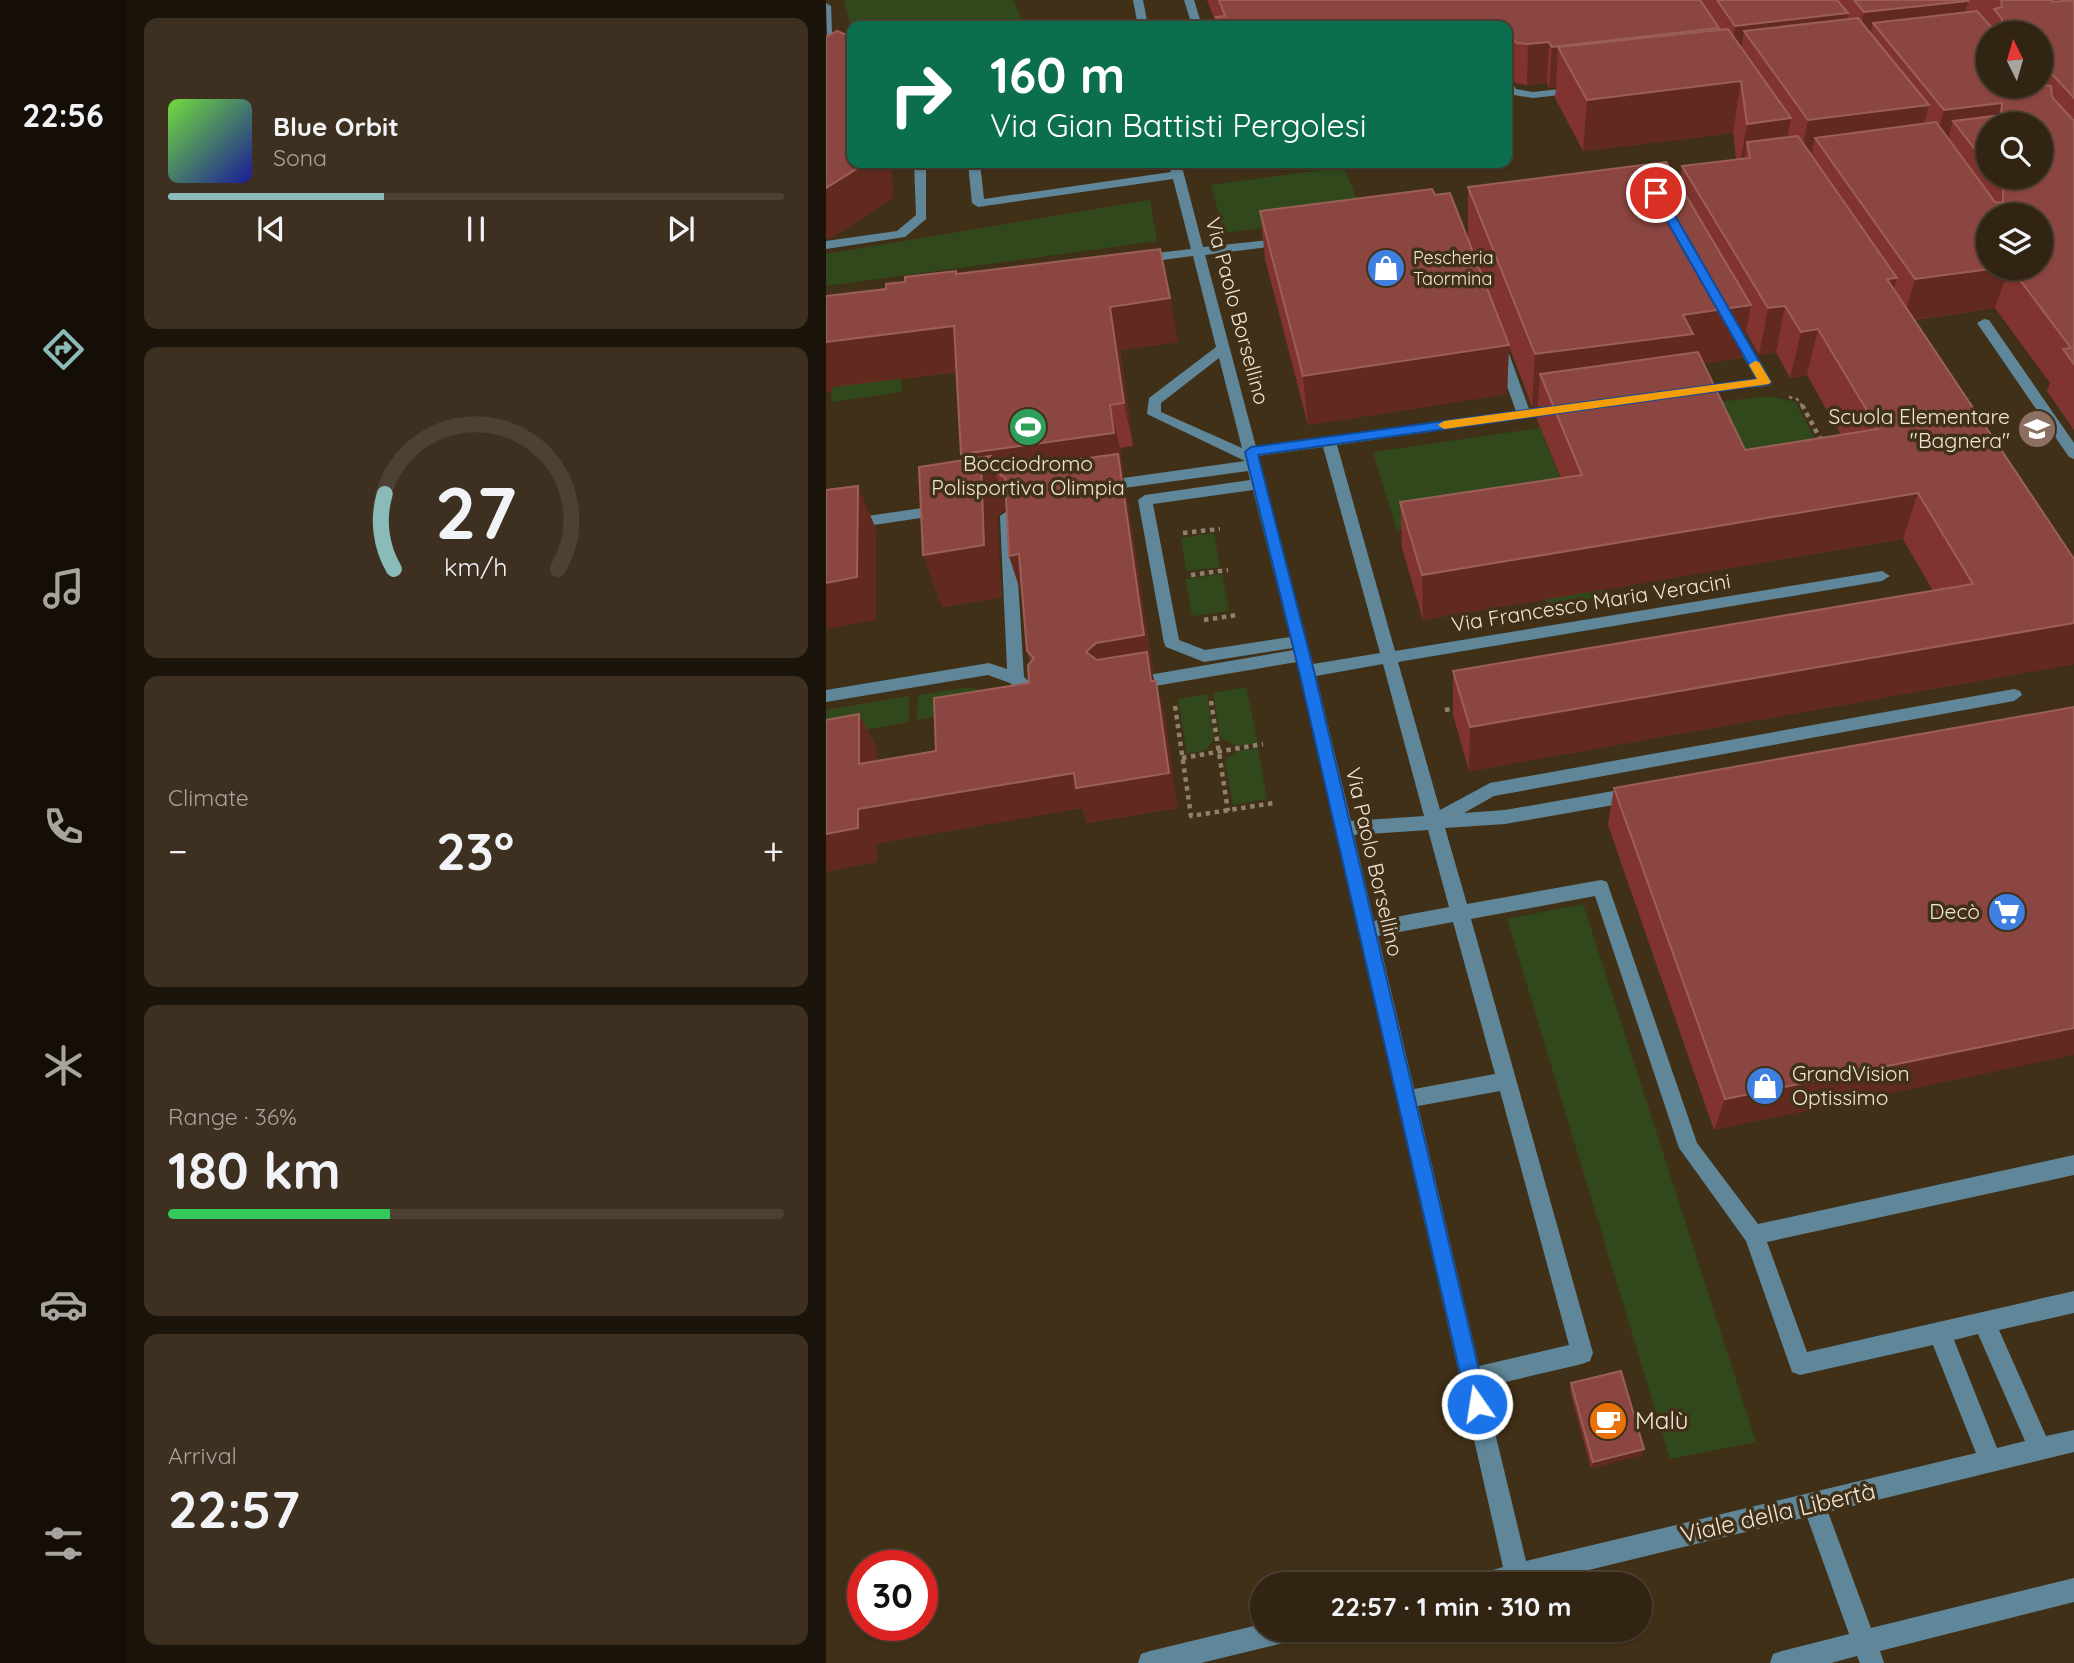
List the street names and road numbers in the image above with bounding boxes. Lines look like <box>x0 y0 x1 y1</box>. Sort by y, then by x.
street label: Via Paolo Borsellino <box>1200 214 1275 407</box>
street label: Via Francesco Maria Veracini <box>1449 567 1732 637</box>
street label: Via Paolo Borsellino <box>1341 765 1409 959</box>
street label: Viale della Libertà <box>1677 1475 1878 1549</box>

